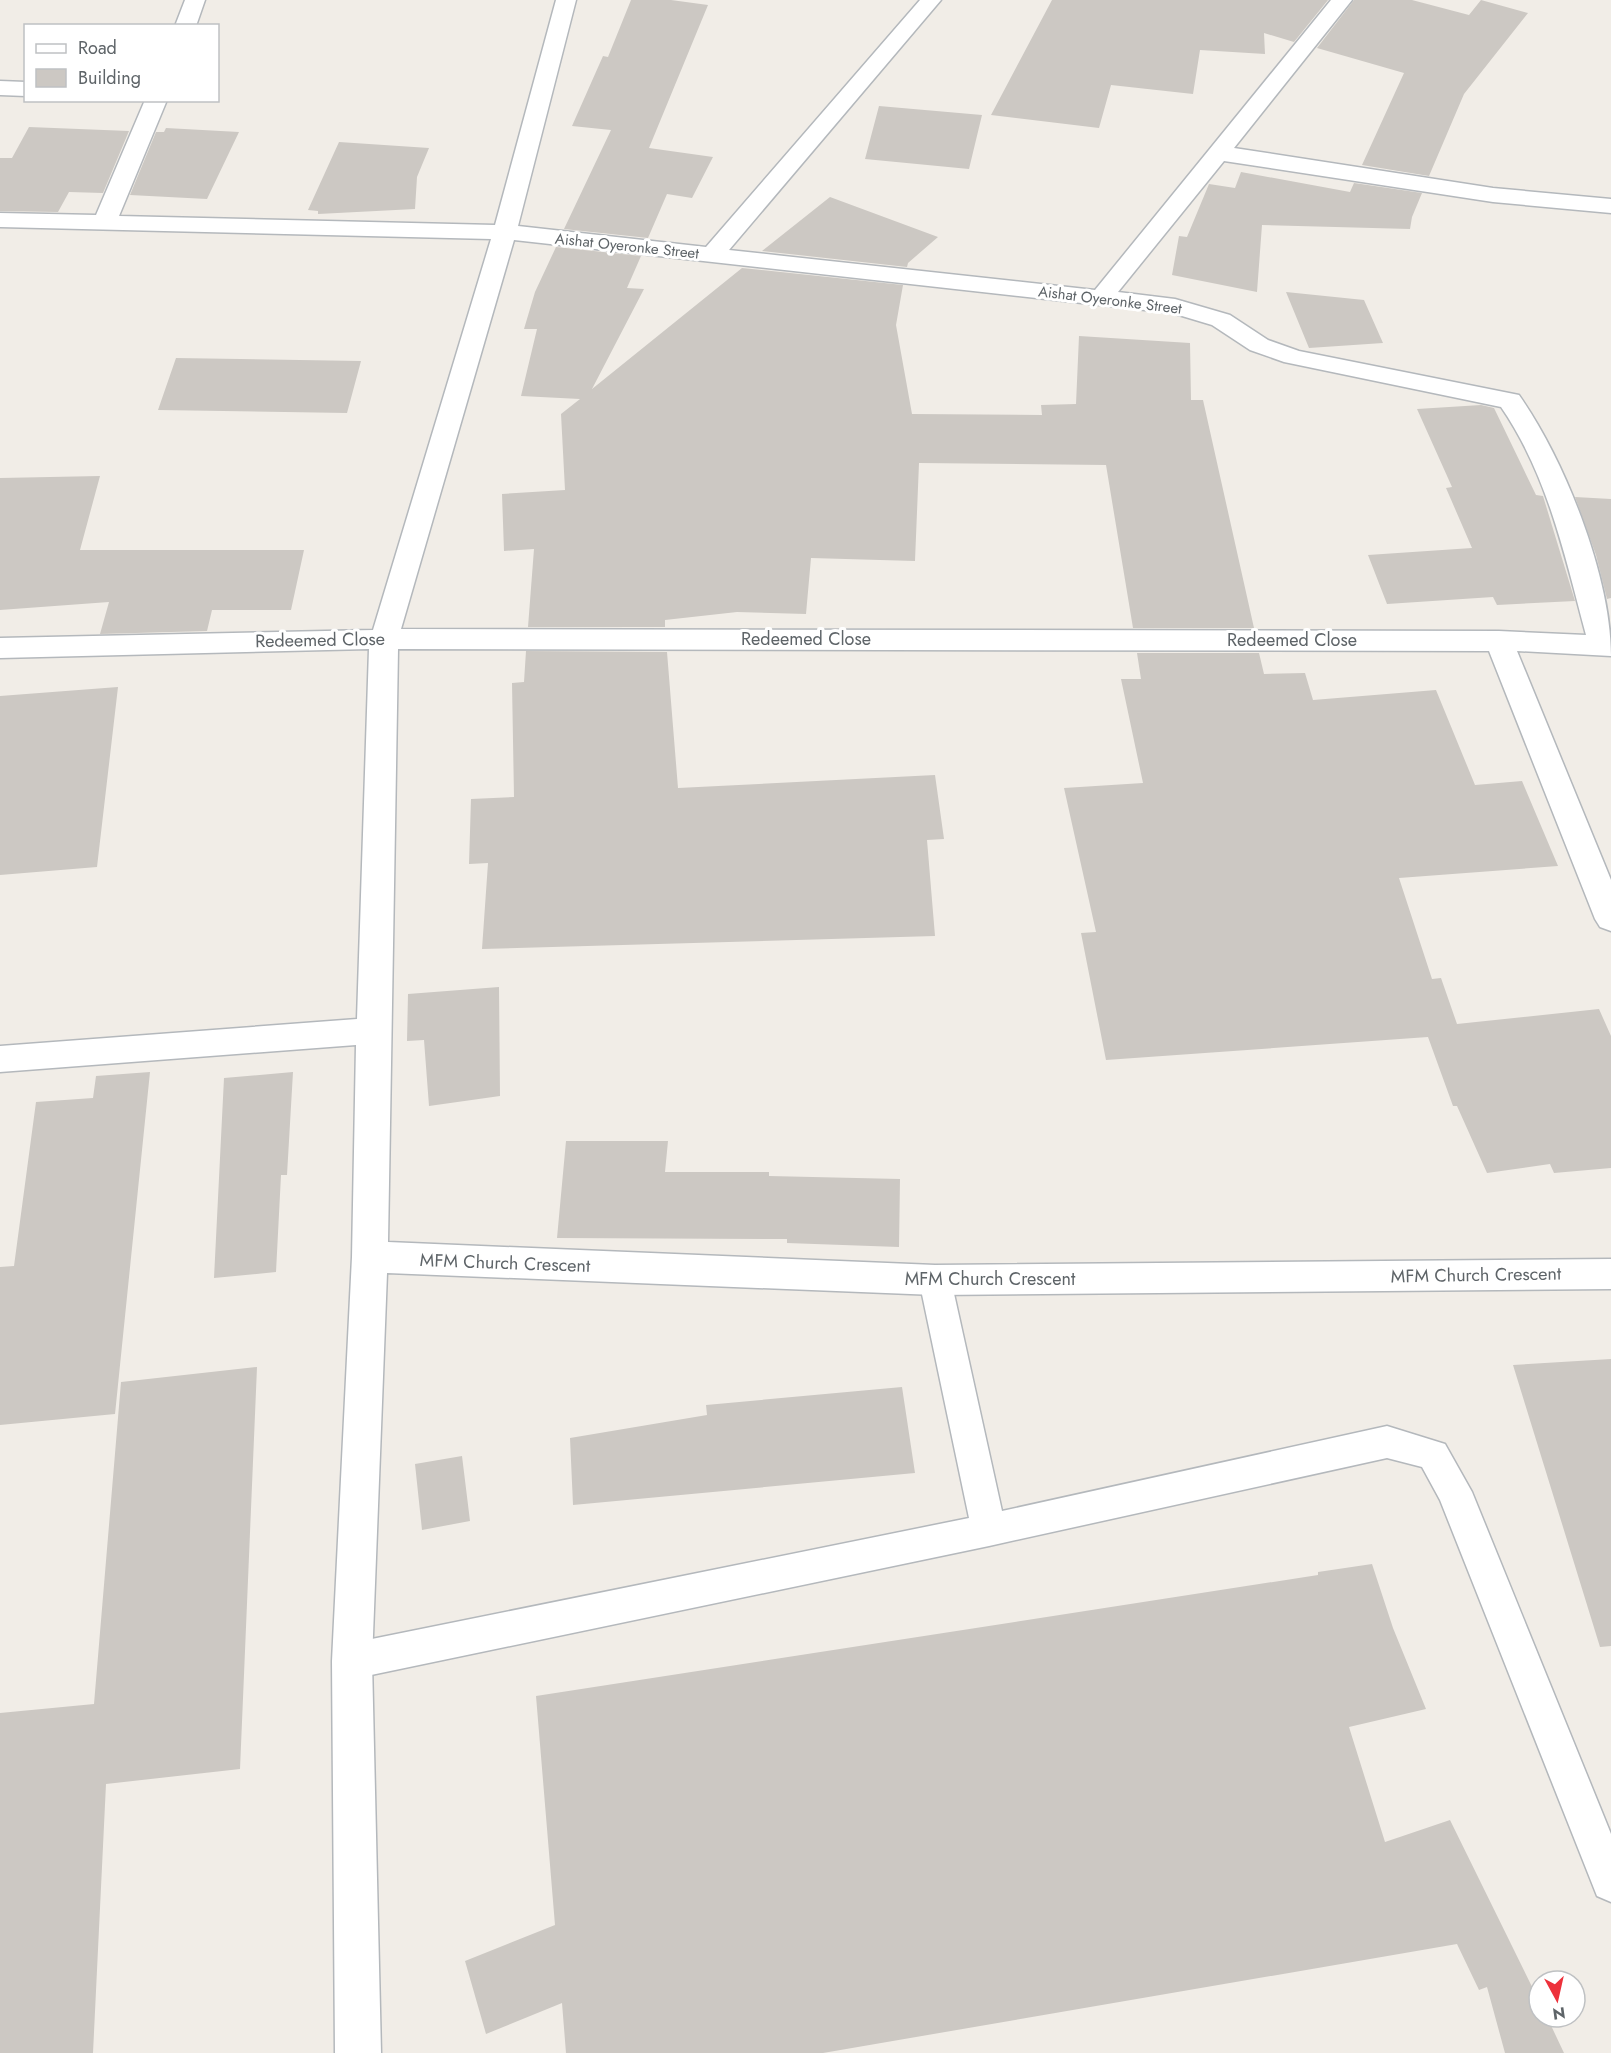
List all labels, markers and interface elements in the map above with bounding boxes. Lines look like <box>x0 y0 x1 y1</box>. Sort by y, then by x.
legend <box>24 24 219 102</box>
text: Road <box>78 35 117 61</box>
text: Building <box>78 65 141 91</box>
street label: Aishat Oyeronke Street <box>554 228 700 265</box>
street label: Aishat Oyeronke Street <box>1037 280 1183 320</box>
street label: Redeemed Close <box>255 626 385 654</box>
street label: Redeemed Close <box>741 626 871 652</box>
street label: Redeemed Close <box>1227 627 1357 653</box>
street label: MFM Church Crescent <box>419 1247 591 1279</box>
street label: MFM Church Crescent <box>1391 1261 1562 1289</box>
street label: MFM Church Crescent <box>905 1266 1076 1292</box>
north arrow <box>1527 1969 1587 2029</box>
text: N <box>1551 2001 1567 2026</box>

